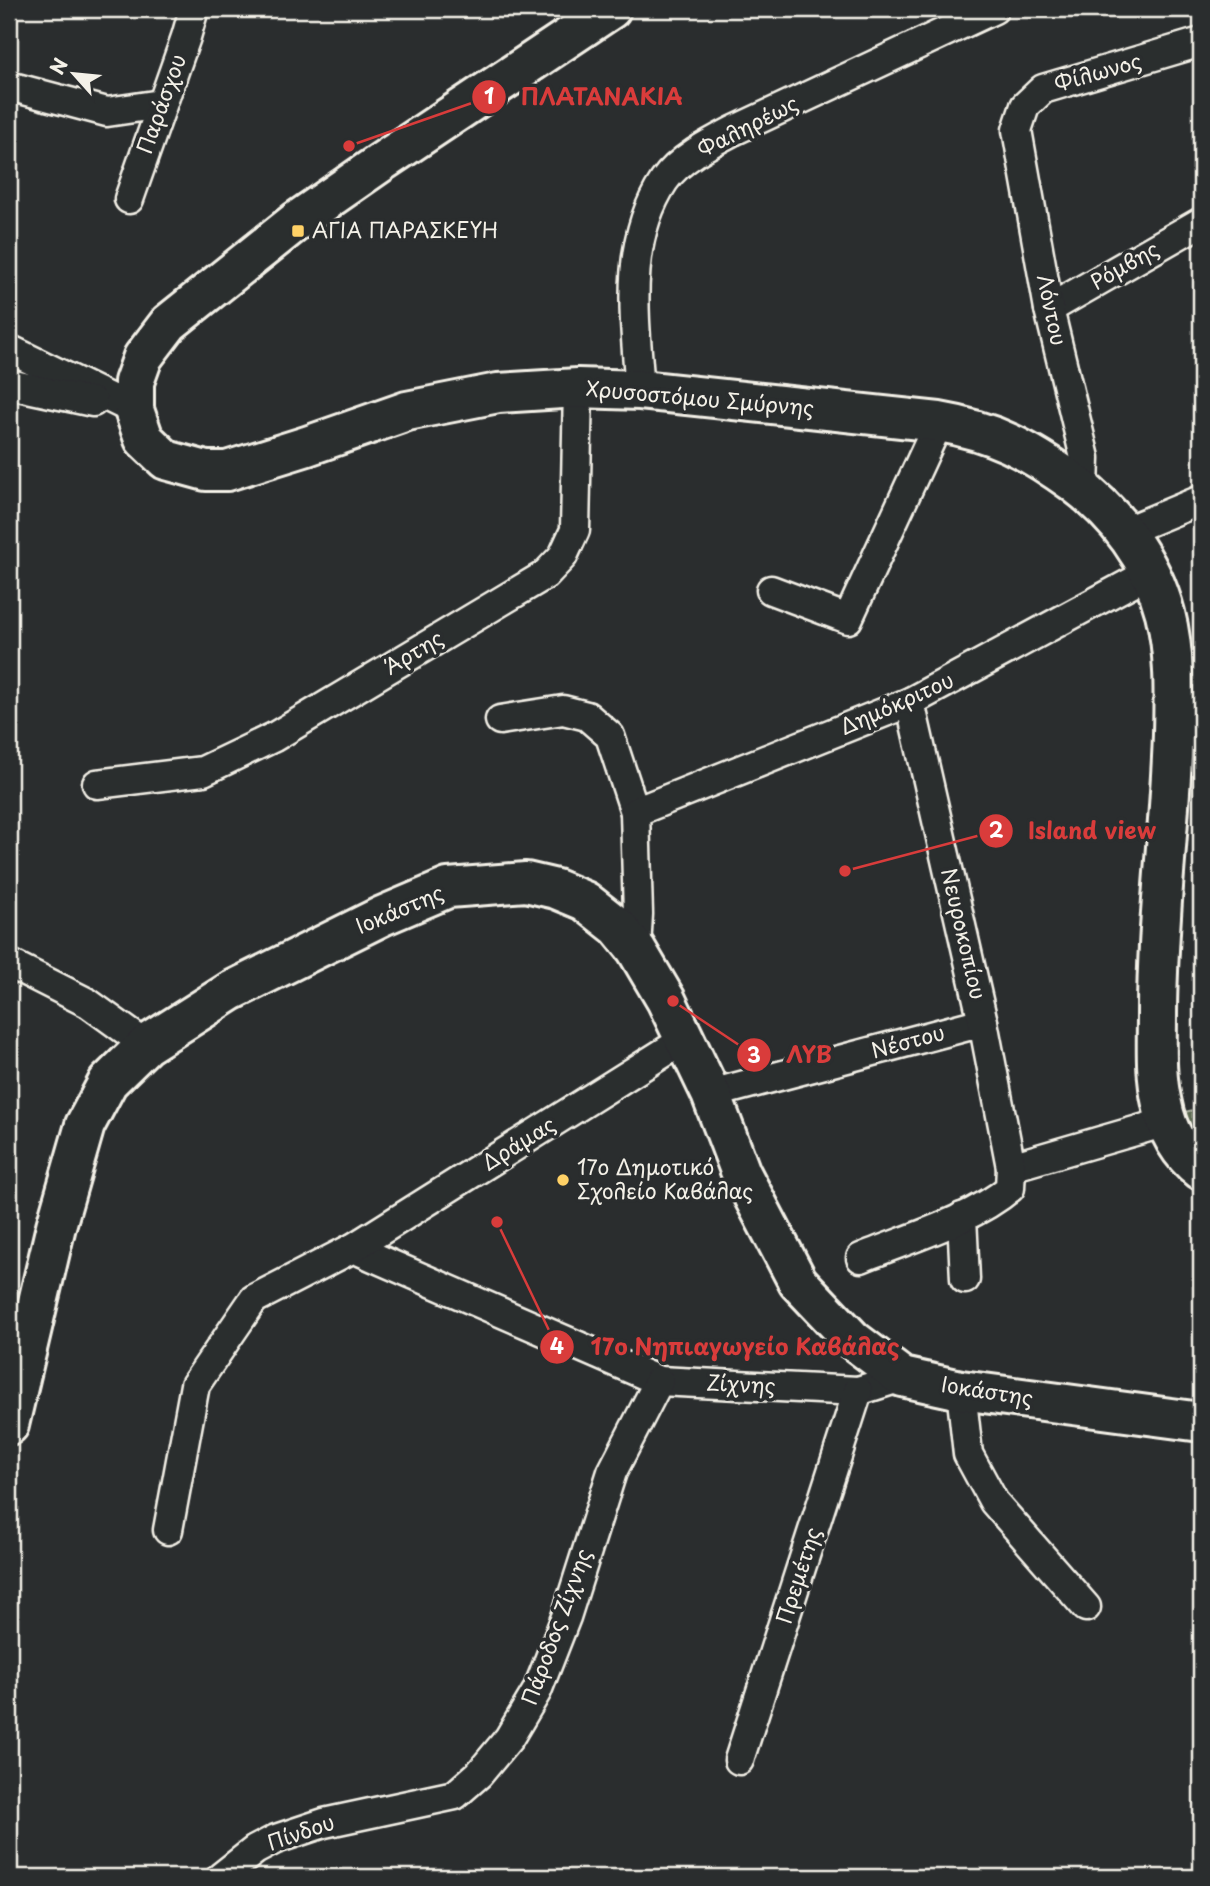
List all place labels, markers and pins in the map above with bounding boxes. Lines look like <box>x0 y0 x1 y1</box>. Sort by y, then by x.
callout: ΠΛΑΤΑΝΑΚΙΑ <box>472 75 697 119</box>
place label: ΑΓΙΑ ΠΑΡΑΣΚΕΥΗ <box>312 213 498 245</box>
marker: ΑΓΙΑ ΠΑΡΑΣΚΕΥΗ <box>290 223 306 239</box>
callout: Island view <box>979 809 1170 853</box>
callout: ΛΥΒ <box>737 1033 846 1077</box>
place label: 17ο Δημοτικό Σχολείο Καβάλας <box>577 1150 753 1206</box>
marker: 17ο Δημοτικό Σχολείο Καβάλας <box>555 1172 571 1188</box>
callout: 17ο Νηπιαγωγείο Καβάλας <box>540 1325 914 1369</box>

